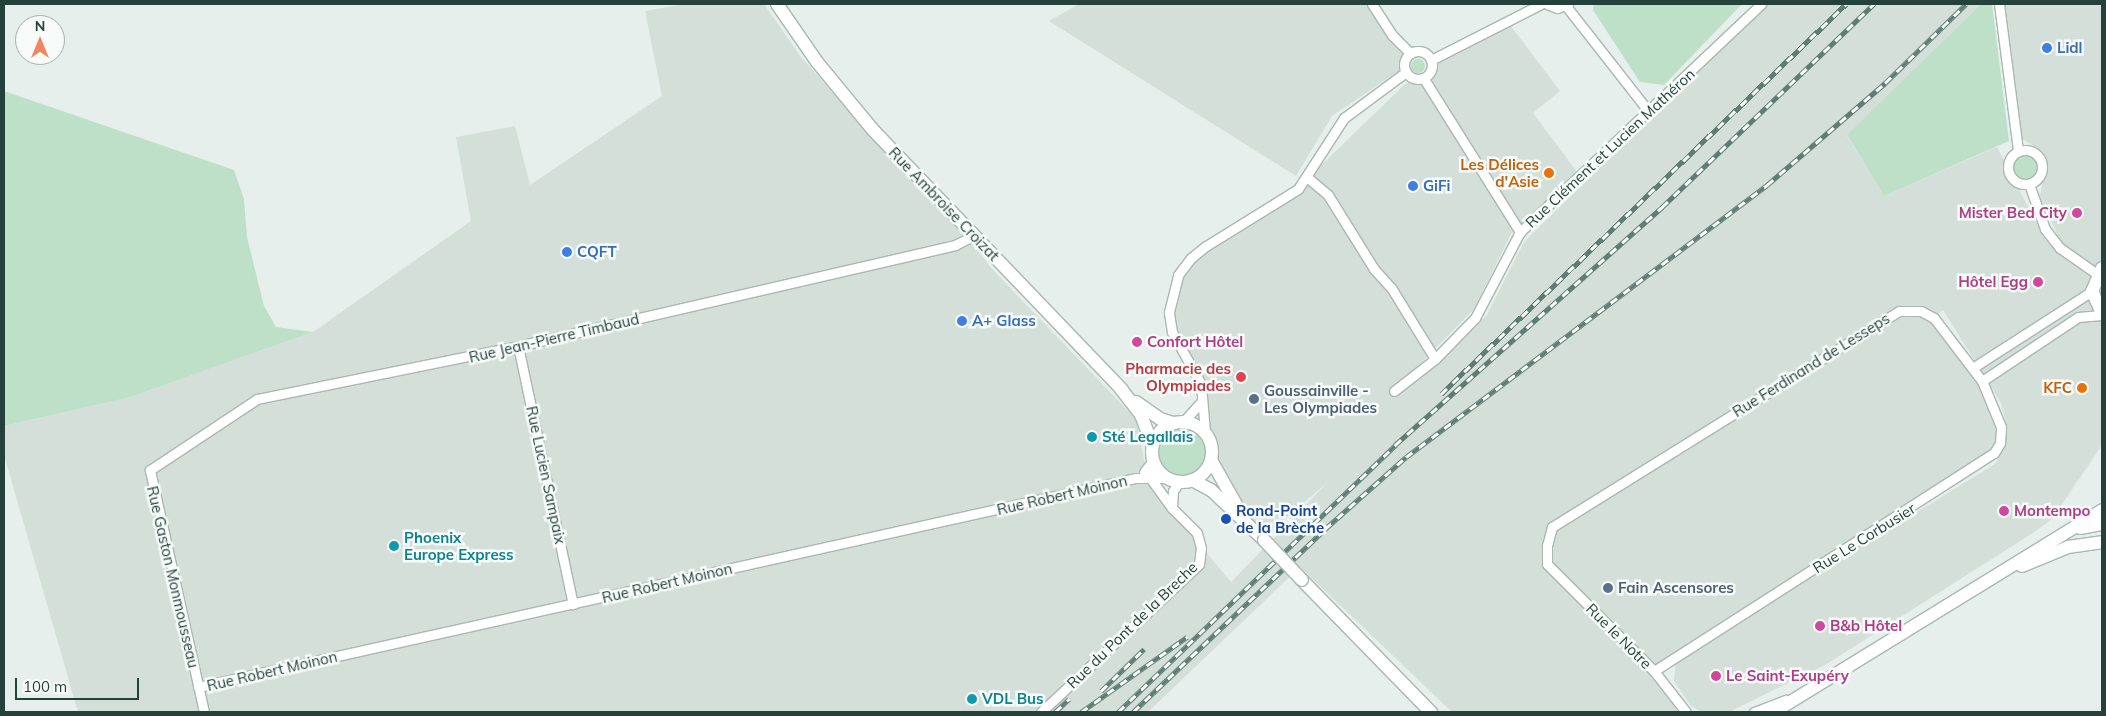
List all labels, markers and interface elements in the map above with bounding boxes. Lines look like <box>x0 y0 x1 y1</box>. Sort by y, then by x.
north arrow <box>15 15 65 65</box>
text: N <box>35 17 45 35</box>
place label: Lidl <box>2057 39 2083 57</box>
marker: Lidl <box>2041 42 2053 54</box>
street label: Rue Clément et Lucien Mathéron <box>1522 65 1698 231</box>
street label: Rue Ambroise Croizat <box>885 143 1003 265</box>
place label: Les Délices d'Asie <box>1460 155 1539 190</box>
marker: Les Délices d'Asie <box>1543 167 1555 179</box>
place label: GiFi <box>1423 177 1451 195</box>
marker: GiFi <box>1407 180 1419 192</box>
place label: Mister Bed City <box>1959 204 2067 222</box>
marker: Mister Bed City <box>2071 207 2083 219</box>
place label: CQFT <box>577 243 617 261</box>
marker: CQFT <box>561 246 573 258</box>
place label: Hôtel Egg <box>1958 273 2028 291</box>
marker: Hôtel Egg <box>2032 276 2044 288</box>
street label: Rue Ferdinand de Lesseps <box>1729 309 1893 421</box>
street label: Rue Jean-Pierre Timbaud <box>467 310 641 366</box>
place label: A+ Glass <box>972 312 1036 330</box>
marker: A+ Glass <box>956 315 968 327</box>
place label: Confort Hôtel <box>1147 333 1243 351</box>
marker: Confort Hôtel <box>1131 336 1143 348</box>
place label: Pharmacie des Olympiades <box>1125 359 1231 394</box>
marker: Pharmacie des Olympiades <box>1235 371 1247 383</box>
place label: KFC <box>2043 379 2072 397</box>
place label: Goussainville - Les Olympiades <box>1264 381 1377 416</box>
marker: KFC <box>2076 382 2088 394</box>
marker: Goussainville - Les Olympiades <box>1248 393 1260 405</box>
street label: Rue Lucien Sampaix <box>523 404 569 546</box>
place label: Sté Legallais <box>1102 428 1193 446</box>
marker: Sté Legallais <box>1086 431 1098 443</box>
street label: Rue Robert Moinon <box>995 471 1129 519</box>
street label: Rue Gaston Monmousseau <box>143 484 203 670</box>
street label: Rue Le Corbusier <box>1809 499 1919 577</box>
place label: Rond-Point de la Brèche <box>1236 501 1324 536</box>
place label: Montempo <box>2014 502 2090 520</box>
marker: Montempo <box>1998 505 2010 517</box>
marker: Rond-Point de la Brèche <box>1220 513 1232 525</box>
place label: Phoenix Europe Express <box>404 528 514 563</box>
marker: Phoenix Europe Express <box>388 540 400 552</box>
street label: Rue du Pont de la Breche <box>1063 558 1201 692</box>
street label: Rue Robert Moinon <box>600 559 734 607</box>
place label: Fain Ascensores <box>1618 579 1734 597</box>
marker: Fain Ascensores <box>1602 582 1614 594</box>
street label: Rue le Notre <box>1583 600 1655 672</box>
place label: B&b Hôtel <box>1830 617 1902 635</box>
marker: B&b Hôtel <box>1814 620 1826 632</box>
street label: Rue Robert Moinon <box>205 647 339 695</box>
place label: Le Saint-Exupéry <box>1726 667 1849 685</box>
scale bar <box>18 668 141 700</box>
marker: Le Saint-Exupéry <box>1710 670 1722 682</box>
text: 100 m <box>23 677 67 696</box>
place label: VDL Bus <box>982 690 1044 708</box>
marker: VDL Bus <box>966 693 978 705</box>

